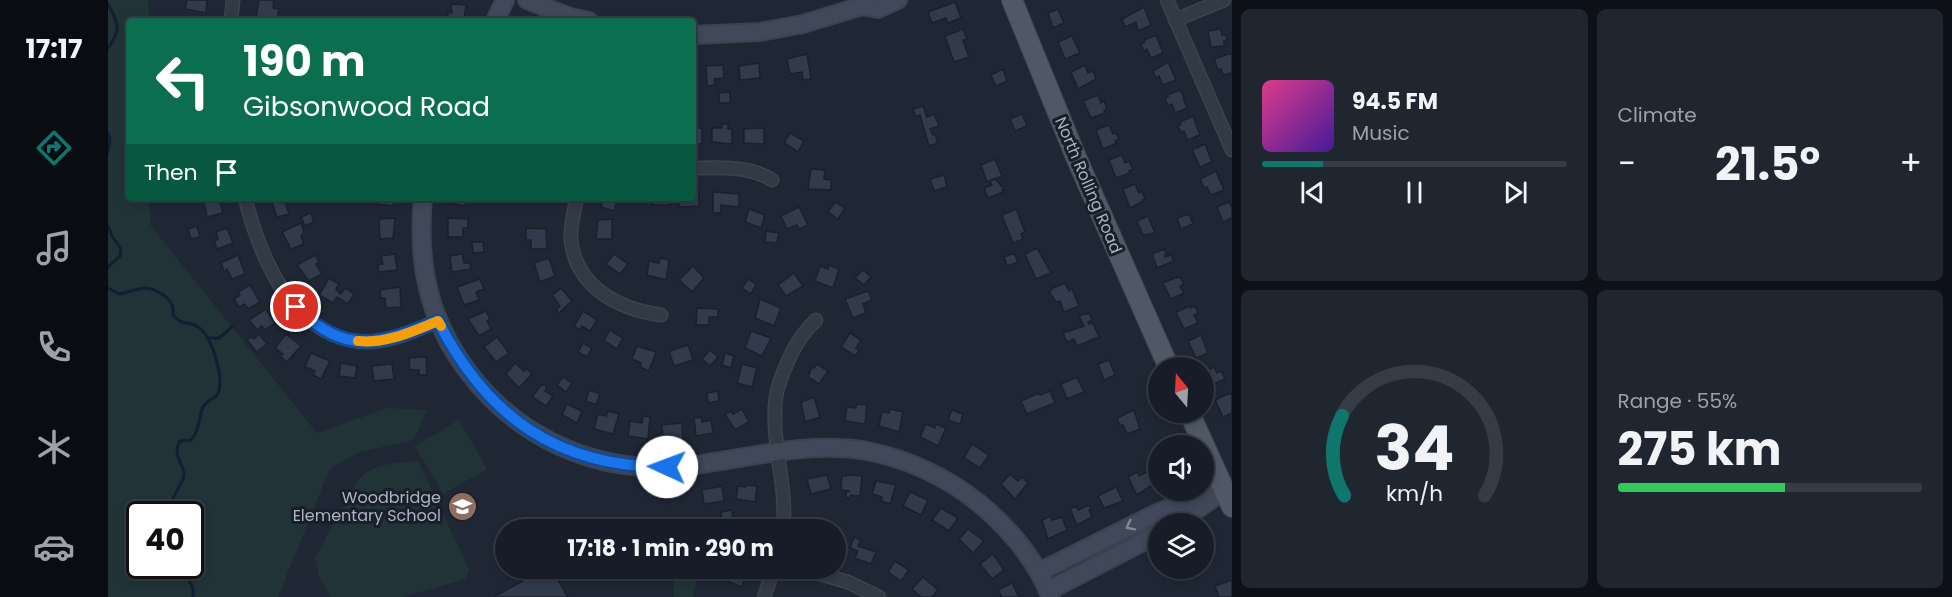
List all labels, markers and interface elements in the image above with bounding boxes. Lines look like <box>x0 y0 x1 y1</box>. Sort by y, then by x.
text: 17:17 <box>26 30 82 67</box>
text: 190 m <box>243 32 365 91</box>
icon: left <box>144 42 222 120</box>
text: 94.5 FM <box>1352 86 1438 117</box>
text: Gibsonwood Road <box>243 88 490 125</box>
text: Climate <box>1618 101 1697 129</box>
street label: North Rolling Road <box>1049 113 1128 257</box>
text: Music <box>1352 119 1410 147</box>
icon: directions <box>33 127 75 169</box>
text: 21.5° <box>1715 133 1820 196</box>
text: − <box>1618 140 1636 187</box>
text: + <box>1899 140 1922 187</box>
icon: arrive <box>210 156 243 189</box>
text: Then <box>144 157 198 188</box>
icon: previous <box>1296 176 1329 209</box>
icon: pause <box>1398 176 1431 209</box>
icon: next <box>1499 176 1532 209</box>
icon: music <box>33 227 75 269</box>
pin <box>270 281 321 332</box>
icon: arrive <box>279 290 312 323</box>
icon: phone <box>33 326 75 368</box>
north arrow <box>1148 357 1214 423</box>
map controls <box>1148 357 1214 579</box>
text: Range · 55% <box>1618 387 1737 415</box>
text: 34 <box>1374 404 1454 492</box>
text: 275 km <box>1618 418 1782 481</box>
icon: climate <box>33 426 75 468</box>
position arrow <box>635 435 699 499</box>
button: sound <box>1148 435 1214 501</box>
text: km/h <box>1386 478 1443 509</box>
place label: Woodbridge Elementary School <box>293 486 441 527</box>
school or university icon: Woodbridge Elementary School <box>446 490 478 522</box>
speed limit sign: 40 <box>126 501 204 579</box>
button: layers <box>1148 513 1214 579</box>
one-way arrow <box>1126 519 1137 530</box>
icon: car <box>33 526 75 568</box>
text: 17:18 · 1 min · 290 m <box>567 533 774 564</box>

